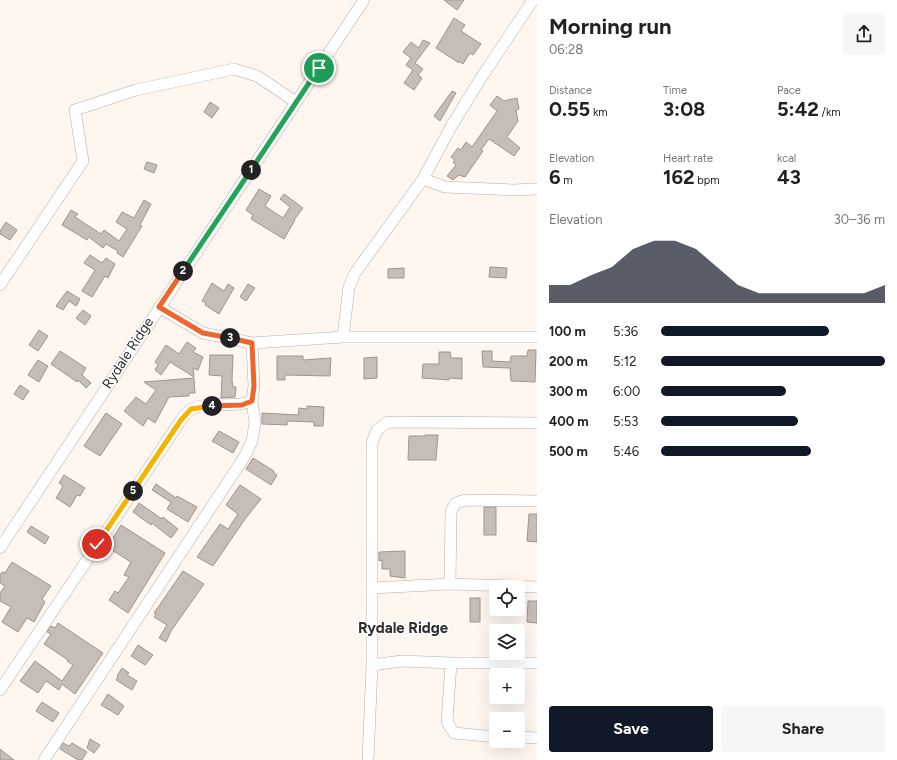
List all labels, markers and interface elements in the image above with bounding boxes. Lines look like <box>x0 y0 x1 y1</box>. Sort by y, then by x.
text: Morning run <box>549 13 672 40</box>
button: share <box>843 13 885 55</box>
text: 06:28 <box>549 42 583 57</box>
pin <box>302 51 336 85</box>
icon: arrive <box>308 57 330 79</box>
text: Distance <box>549 84 592 97</box>
text: Time <box>663 84 687 97</box>
text: Pace <box>777 84 801 97</box>
text: 0.55 <box>549 97 590 121</box>
text: 3:08 <box>663 97 705 121</box>
text: 5:42 <box>777 97 819 121</box>
text: km <box>590 106 608 119</box>
text: /km <box>819 106 841 119</box>
text: Elevation <box>549 152 594 165</box>
text: Heart rate <box>663 152 713 165</box>
text: kcal <box>777 152 796 165</box>
pin: 1 <box>241 160 261 180</box>
text: 1 <box>249 163 253 176</box>
text: 6 <box>549 165 561 189</box>
text: 162 <box>663 165 695 189</box>
text: 43 <box>777 165 801 189</box>
text: m <box>561 174 573 187</box>
text: bpm <box>695 174 720 187</box>
text: Elevation <box>549 212 602 227</box>
text: 30–36 m <box>834 212 885 227</box>
pin: 2 <box>173 261 193 281</box>
text: 2 <box>180 264 186 277</box>
street label: Rydale Ridge <box>99 314 158 392</box>
text: 100 m <box>549 324 586 339</box>
text: 5:36 <box>613 324 638 339</box>
pin: 3 <box>220 328 240 348</box>
text: 3 <box>227 331 233 344</box>
text: 200 m <box>549 354 588 369</box>
text: 5:12 <box>613 354 636 369</box>
text: 300 m <box>549 384 588 399</box>
text: 6:00 <box>613 384 640 399</box>
pin: 4 <box>202 396 222 416</box>
text: 4 <box>209 399 215 412</box>
text: 400 m <box>549 414 589 429</box>
text: 5:53 <box>613 414 638 429</box>
text: 500 m <box>549 444 588 459</box>
text: 5:46 <box>613 444 639 459</box>
pin: 5 <box>123 481 143 501</box>
text: 5 <box>130 484 136 497</box>
pin <box>80 527 114 561</box>
icon: check <box>86 533 108 555</box>
map controls <box>489 580 525 748</box>
button: locate <box>489 580 525 616</box>
district label: Rydale Ridge <box>358 619 449 637</box>
button: layers <box>489 624 525 660</box>
button: + <box>489 668 525 704</box>
button: Save <box>549 706 713 752</box>
button: Share <box>721 706 885 752</box>
button: − <box>489 712 525 748</box>

